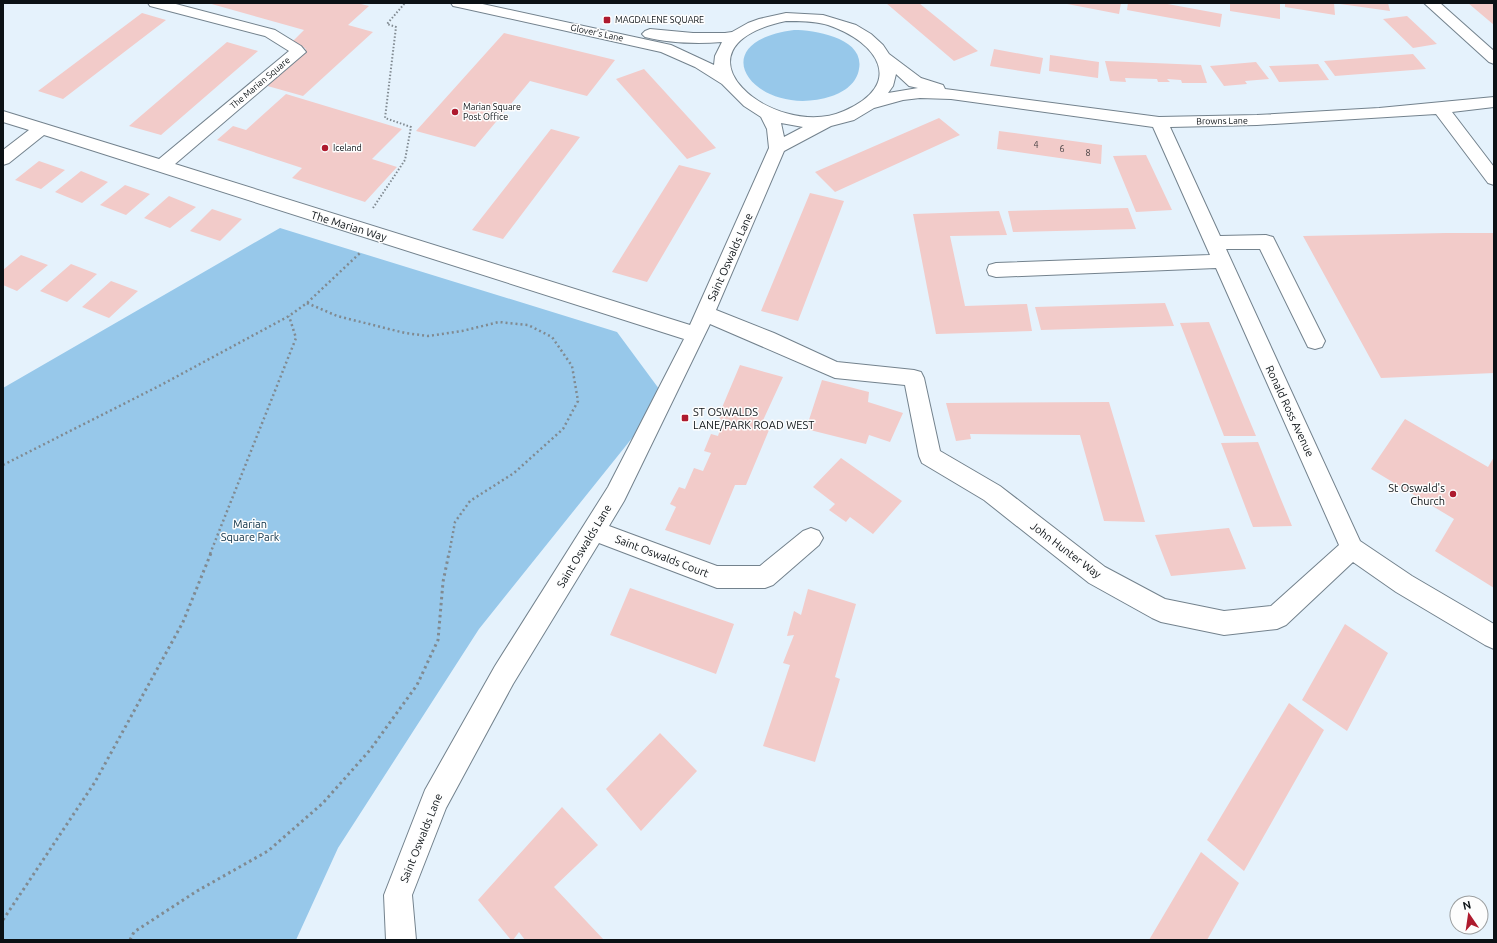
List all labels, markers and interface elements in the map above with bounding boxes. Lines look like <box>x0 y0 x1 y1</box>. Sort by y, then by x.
marker: MAGDALENE SQUARE <box>602 15 612 25</box>
place label: MAGDALENE SQUARE <box>615 15 704 25</box>
street label: Glover's Lane <box>570 23 624 43</box>
street label: The Marian Square <box>228 55 292 111</box>
place label: Marian Square Post Office <box>463 102 521 122</box>
marker: Marian Square Post Office <box>450 107 460 117</box>
street label: Browns Lane <box>1196 116 1248 126</box>
house number: 4 <box>1033 140 1039 150</box>
marker: Iceland <box>320 143 330 153</box>
place label: Iceland <box>333 143 362 153</box>
house number: 6 <box>1059 144 1065 154</box>
house number: 8 <box>1085 148 1091 158</box>
street label: The Marian Way <box>310 209 389 243</box>
street label: Saint Oswalds Lane <box>705 211 755 303</box>
street label: Ronald Ross Avenue <box>1264 363 1316 459</box>
place label: ST OSWALDS LANE/PARK ROAD WEST <box>693 406 814 431</box>
marker: ST OSWALDS LANE/PARK ROAD WEST <box>680 413 690 423</box>
place label: St Oswald's Church <box>1388 482 1445 507</box>
marker: St Oswald's Church <box>1448 489 1458 499</box>
street label: Saint Oswalds Lane <box>554 502 614 590</box>
park label: Marian Square Park <box>221 518 280 543</box>
street label: John Hunter Way <box>1028 520 1104 581</box>
street label: Saint Oswalds Court <box>614 533 711 580</box>
street label: Saint Oswalds Lane <box>398 792 444 884</box>
north arrow <box>1449 895 1489 935</box>
text: N <box>1461 898 1472 912</box>

